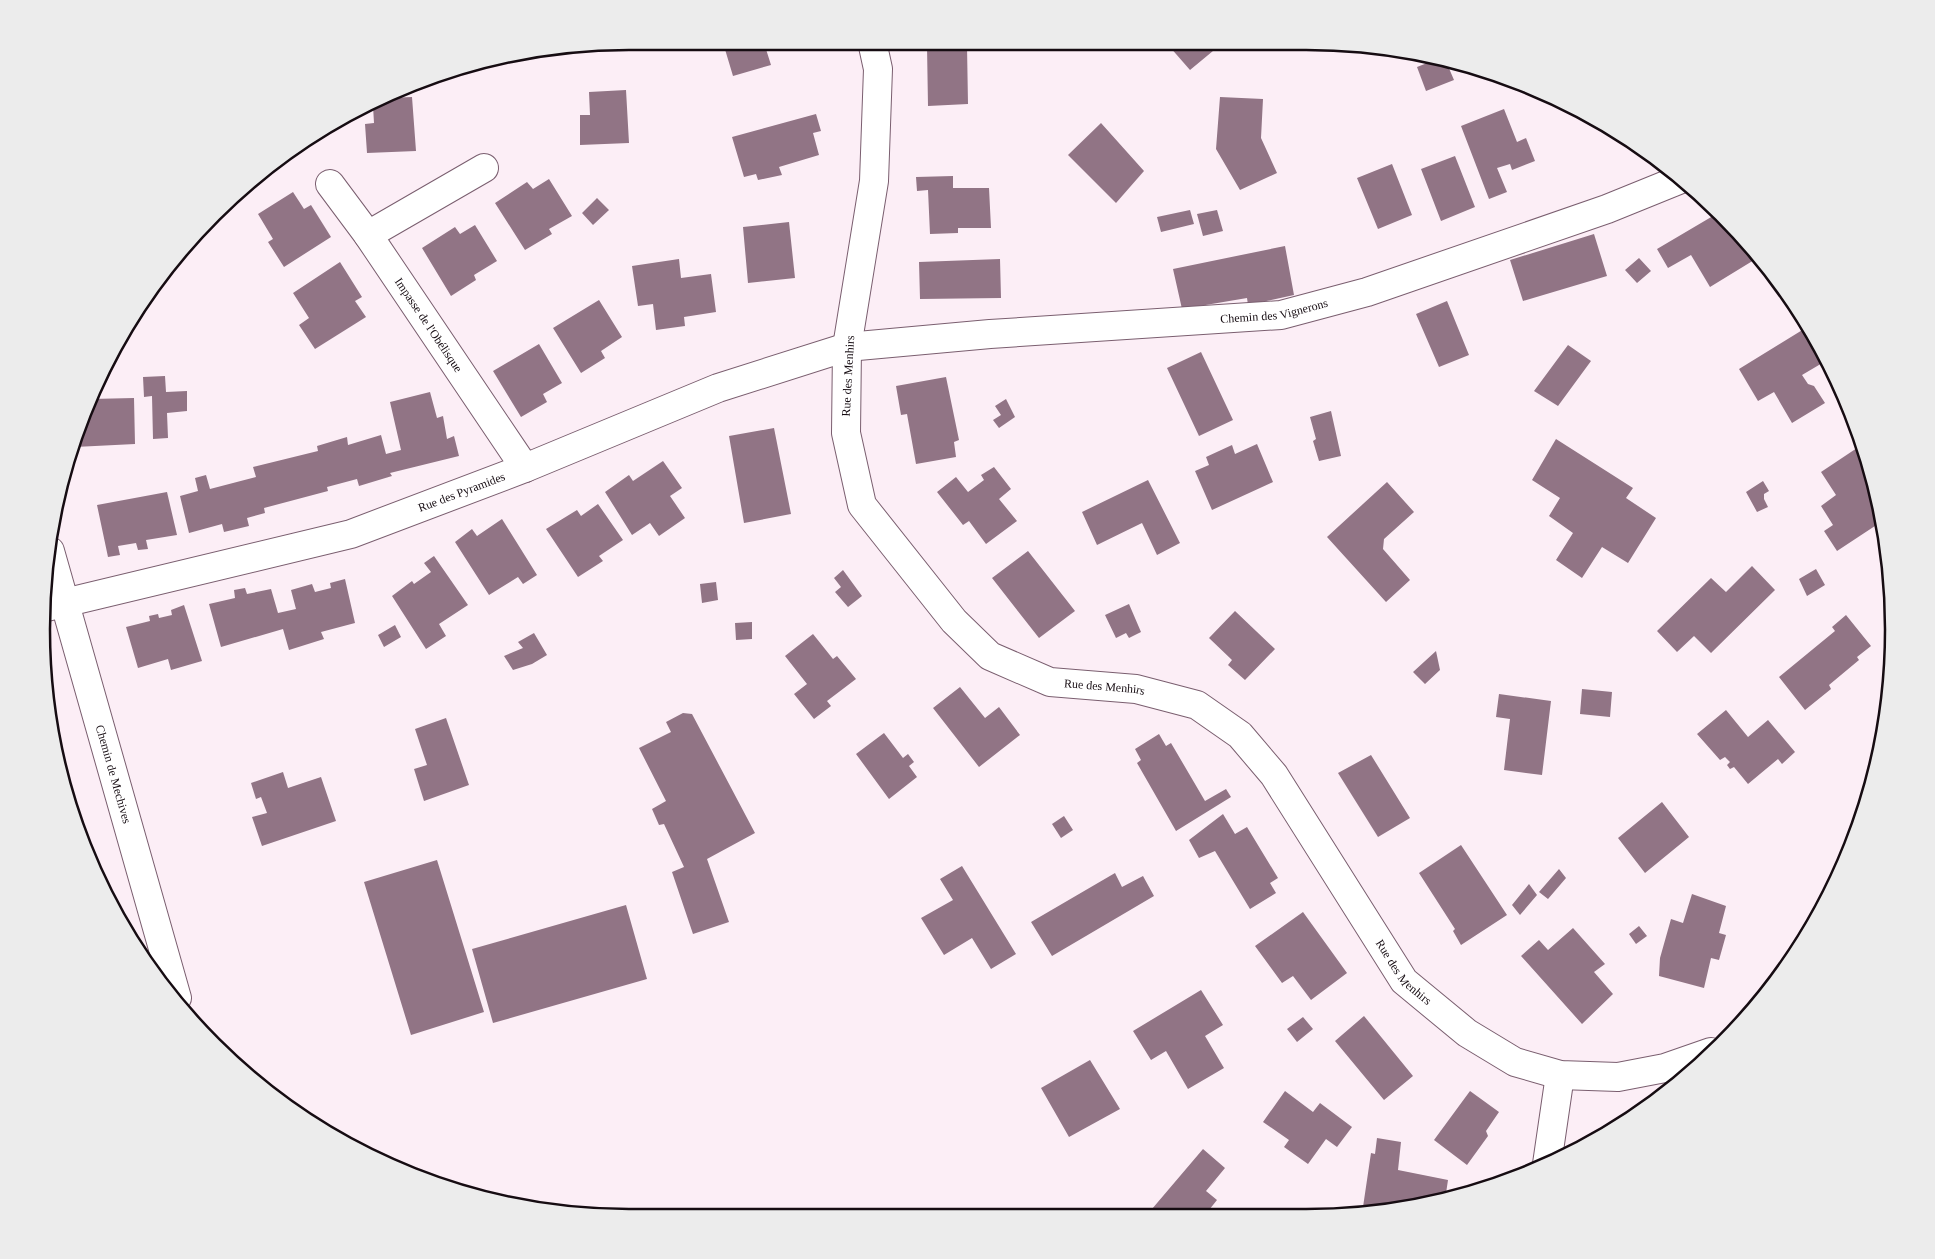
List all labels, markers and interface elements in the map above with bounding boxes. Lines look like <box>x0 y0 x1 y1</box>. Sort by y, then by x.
street label: Impasse de l'Obélisque <box>392 275 465 375</box>
street label: Chemin des Vignerons <box>1220 296 1330 326</box>
street label: Rue des Menhirs <box>839 335 857 417</box>
street label: Rue des Pyramides <box>416 469 507 515</box>
street label: Rue des Menhirs <box>1063 676 1147 698</box>
street label: Chemin de Mechives <box>93 723 134 825</box>
street label: Rue des Menhirs <box>1373 937 1435 1008</box>

